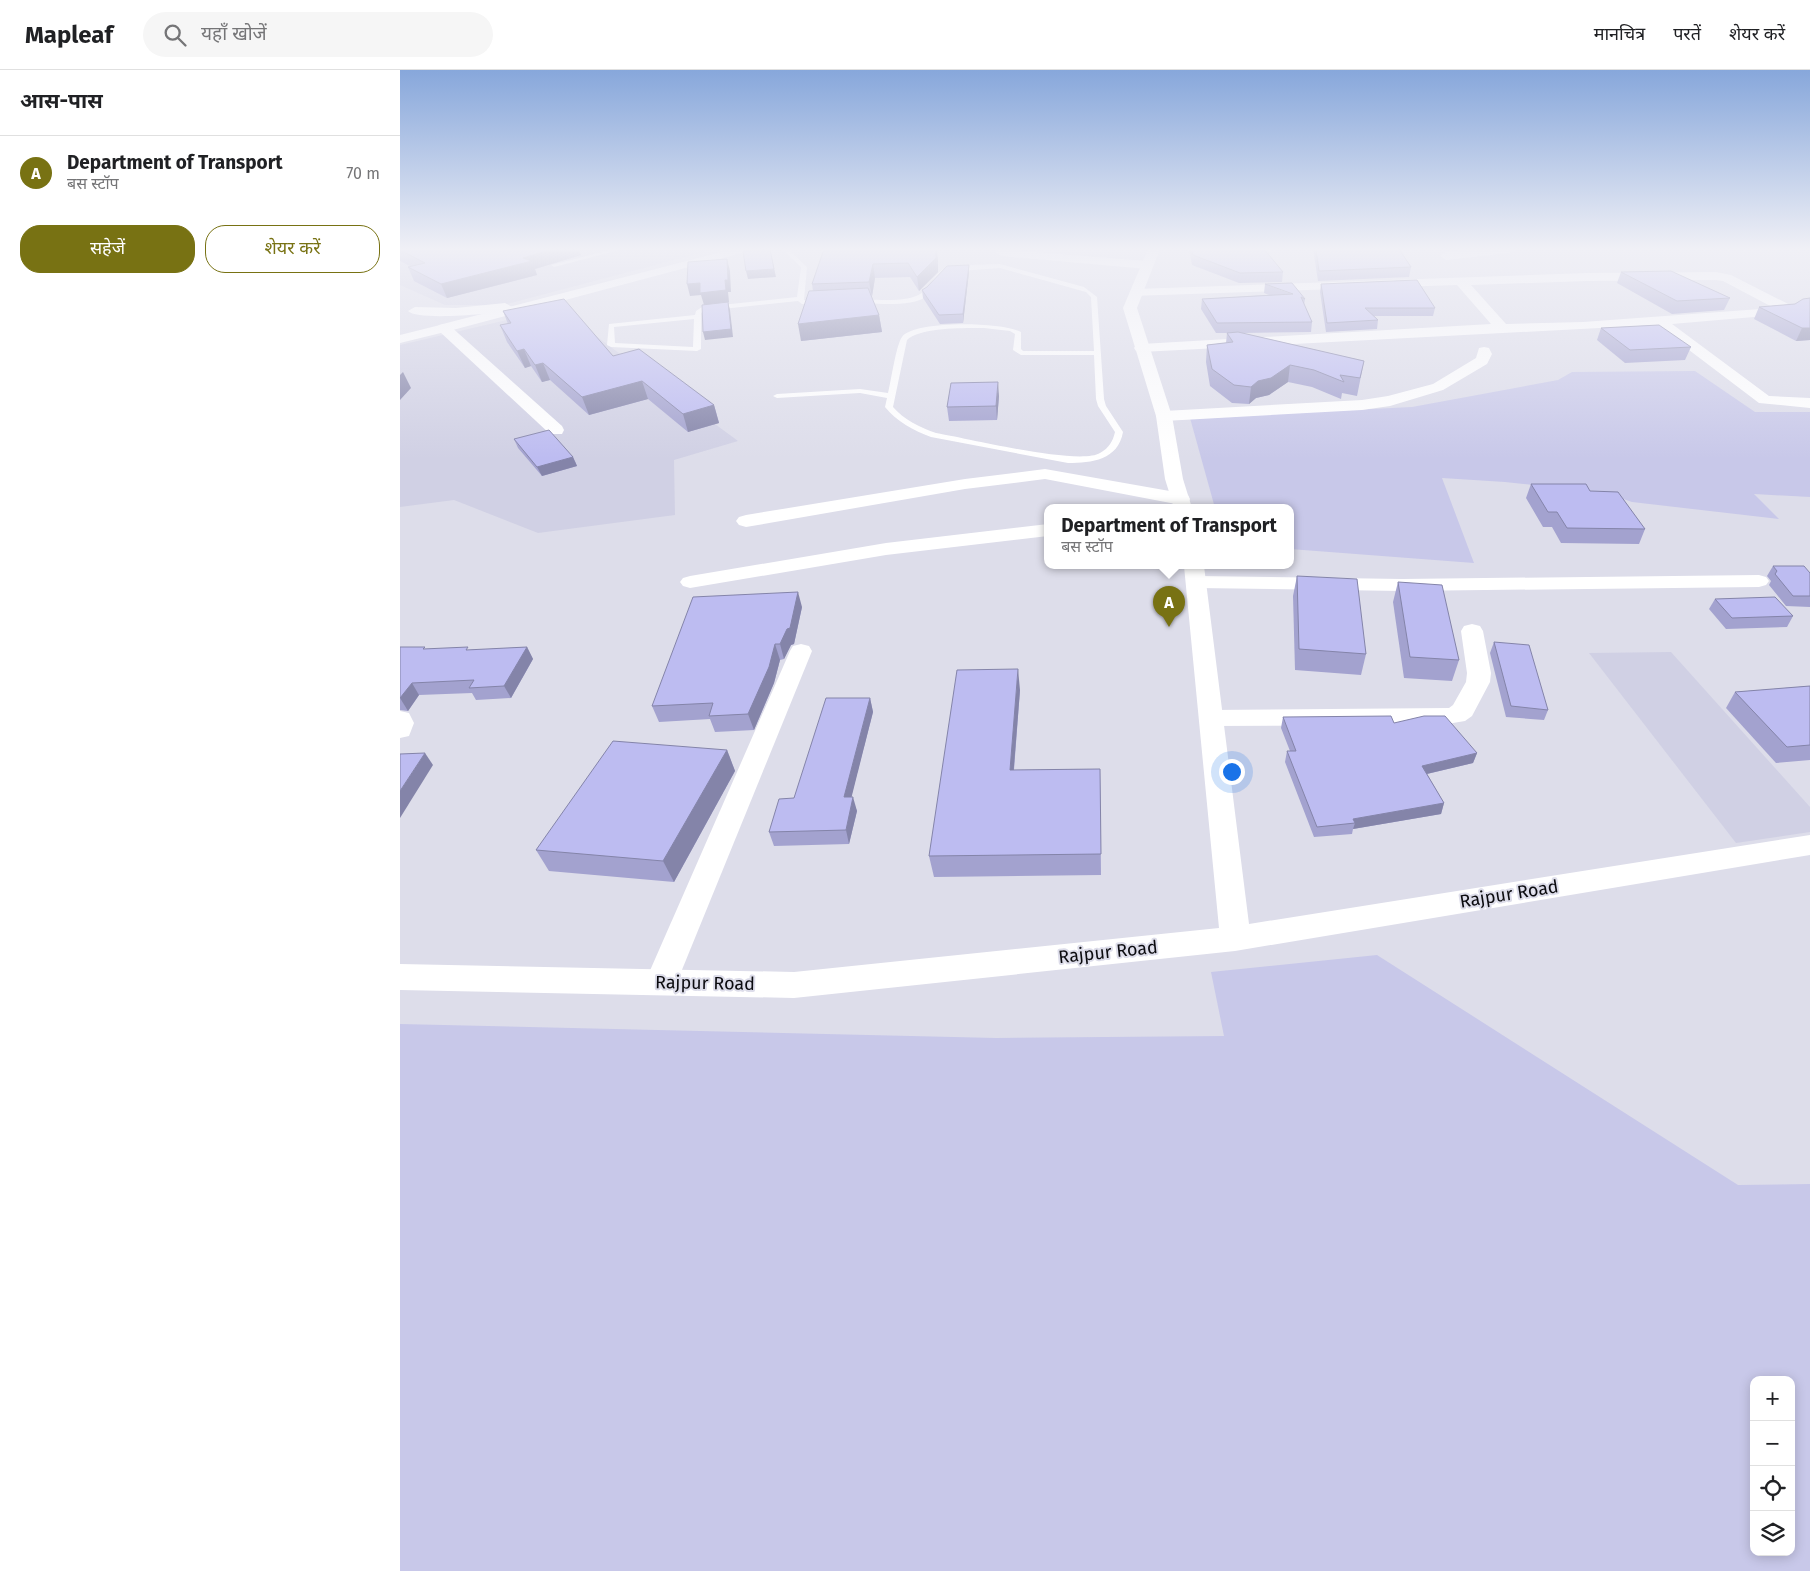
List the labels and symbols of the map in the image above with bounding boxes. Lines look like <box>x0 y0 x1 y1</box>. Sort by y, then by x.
pin: A <box>1153 586 1185 627</box>
your location <box>1219 759 1245 785</box>
street label: Rajpur Road <box>1458 875 1560 913</box>
street label: Rajpur Road <box>1057 936 1159 968</box>
street label: Rajpur Road <box>655 971 755 995</box>

